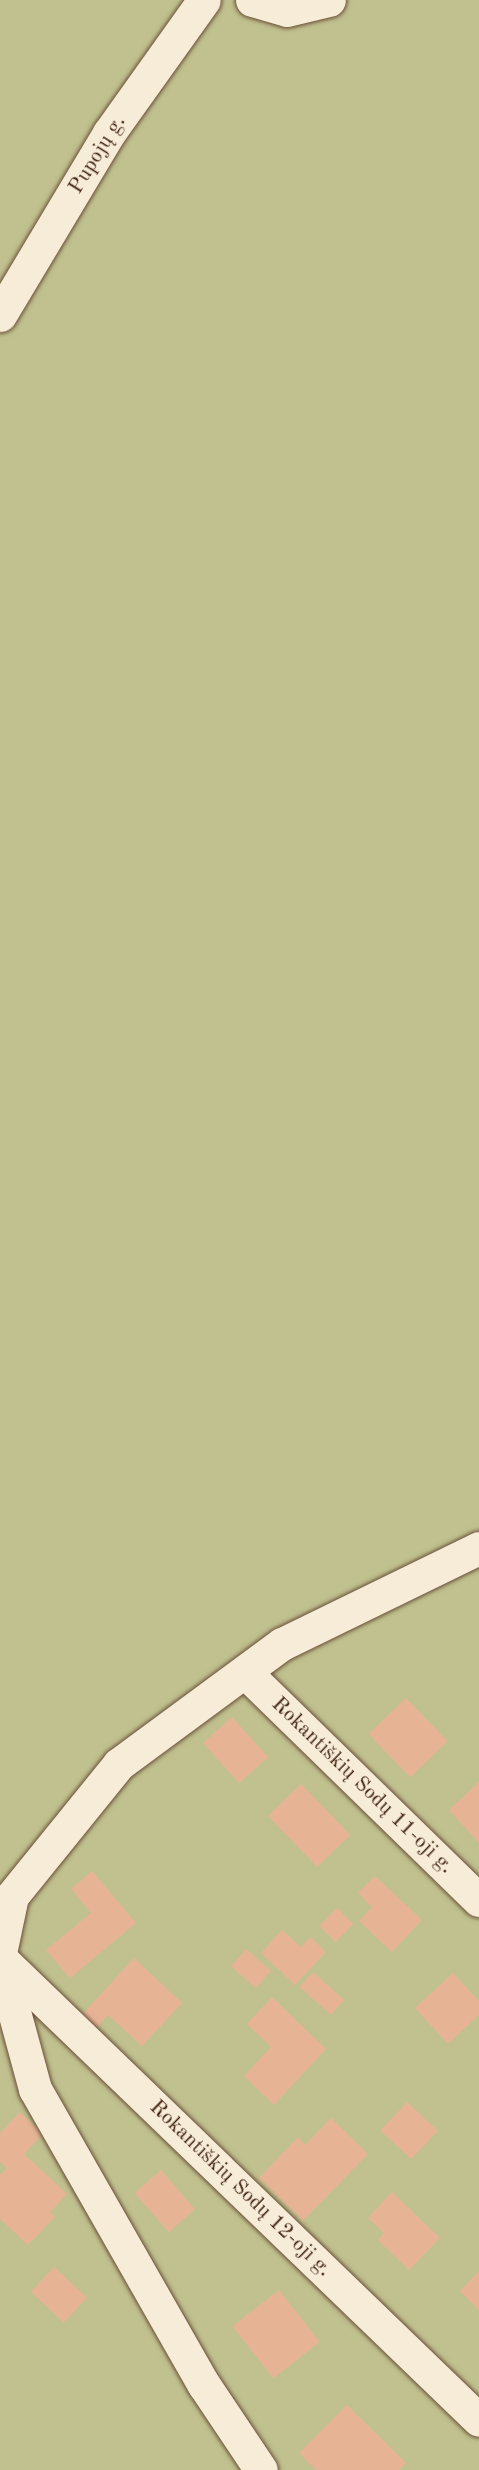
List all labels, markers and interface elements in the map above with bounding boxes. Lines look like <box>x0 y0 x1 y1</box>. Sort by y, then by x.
street label: Pupojų g. <box>64 111 132 199</box>
street label: Rokantiškių Sodų 11-oji g. <box>266 1692 458 1880</box>
street label: Rokantiškių Sodų 12-oji g. <box>144 2095 336 2283</box>

